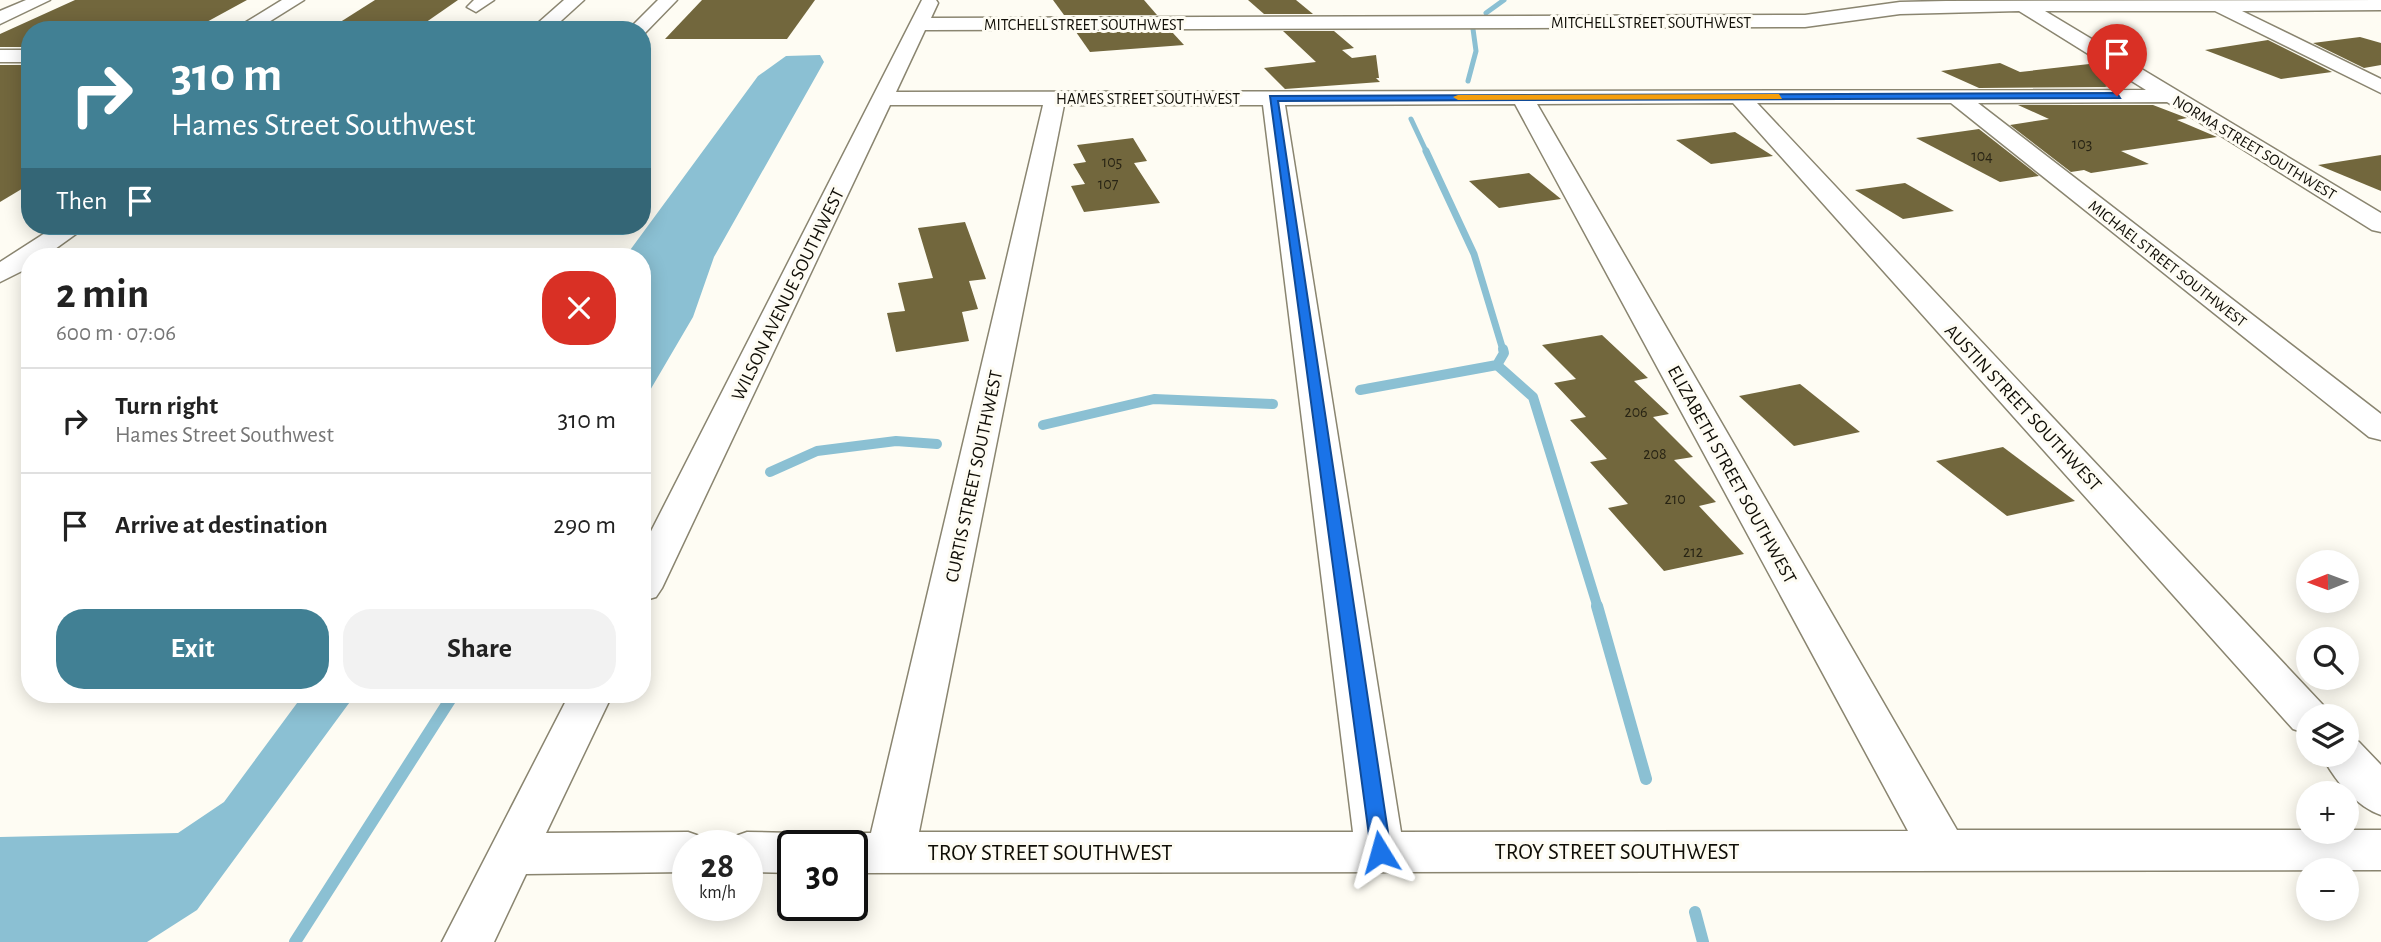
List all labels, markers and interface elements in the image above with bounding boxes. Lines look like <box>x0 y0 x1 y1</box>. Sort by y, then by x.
street label: MITCHELL STREET SOUTHWEST <box>1551 15 1751 31</box>
street label: MITCHELL STREET SOUTHWEST <box>984 17 1184 33</box>
pin <box>2087 24 2147 96</box>
icon: arrive <box>2098 35 2136 73</box>
icon: right <box>56 49 147 140</box>
text: 310 m <box>171 51 282 100</box>
street label: HAMES STREET SOUTHWEST <box>1056 91 1240 107</box>
street label: NORMA STREET SOUTHWEST <box>2170 93 2339 203</box>
text: Hames Street Southwest <box>171 109 475 141</box>
house number: 103 <box>2072 136 2092 152</box>
house number: 104 <box>1971 148 1993 164</box>
house number: 105 <box>1102 154 1122 170</box>
house number: 107 <box>1098 176 1119 192</box>
icon: arrive <box>121 182 159 220</box>
street label: WILSON AVENUE SOUTHWEST <box>729 185 848 404</box>
text: Then <box>56 188 107 214</box>
street label: MICHAEL STREET SOUTHWEST <box>2085 197 2249 330</box>
button: close <box>542 271 616 345</box>
text: 2 min <box>56 273 149 315</box>
street label: AUSTIN STREET SOUTHWEST <box>1941 321 2105 495</box>
text: 600 m · 07:06 <box>56 322 176 345</box>
street label: ELIZABETH STREET SOUTHWEST <box>1664 362 1800 587</box>
street label: CURTIS STREET SOUTHWEST <box>943 368 1006 584</box>
text: Turn right <box>115 393 218 419</box>
icon: right <box>56 402 94 440</box>
house number: 206 <box>1624 404 1648 420</box>
text: 310 m <box>558 407 616 433</box>
text: Hames Street Southwest <box>115 424 334 447</box>
house number: 208 <box>1643 446 1667 462</box>
house number: 210 <box>1664 491 1686 507</box>
icon: arrive <box>56 507 94 545</box>
text: Arrive at destination <box>115 512 328 538</box>
text: 290 m <box>553 512 616 538</box>
house number: 212 <box>1683 544 1703 560</box>
north arrow <box>2296 550 2359 612</box>
map controls <box>2296 550 2359 921</box>
button: Exit <box>56 609 329 689</box>
button: Share <box>343 609 616 689</box>
button: search <box>2296 627 2359 690</box>
button: layers <box>2296 704 2359 767</box>
button: + <box>2296 781 2359 844</box>
position arrow <box>1343 815 1417 889</box>
speed limit sign: 30 <box>777 830 868 921</box>
street label: TROY STREET SOUTHWEST <box>1494 841 1740 864</box>
street label: TROY STREET SOUTHWEST <box>927 842 1173 865</box>
text: 28 <box>701 849 734 884</box>
button: − <box>2296 858 2359 921</box>
text: km/h <box>699 884 736 902</box>

